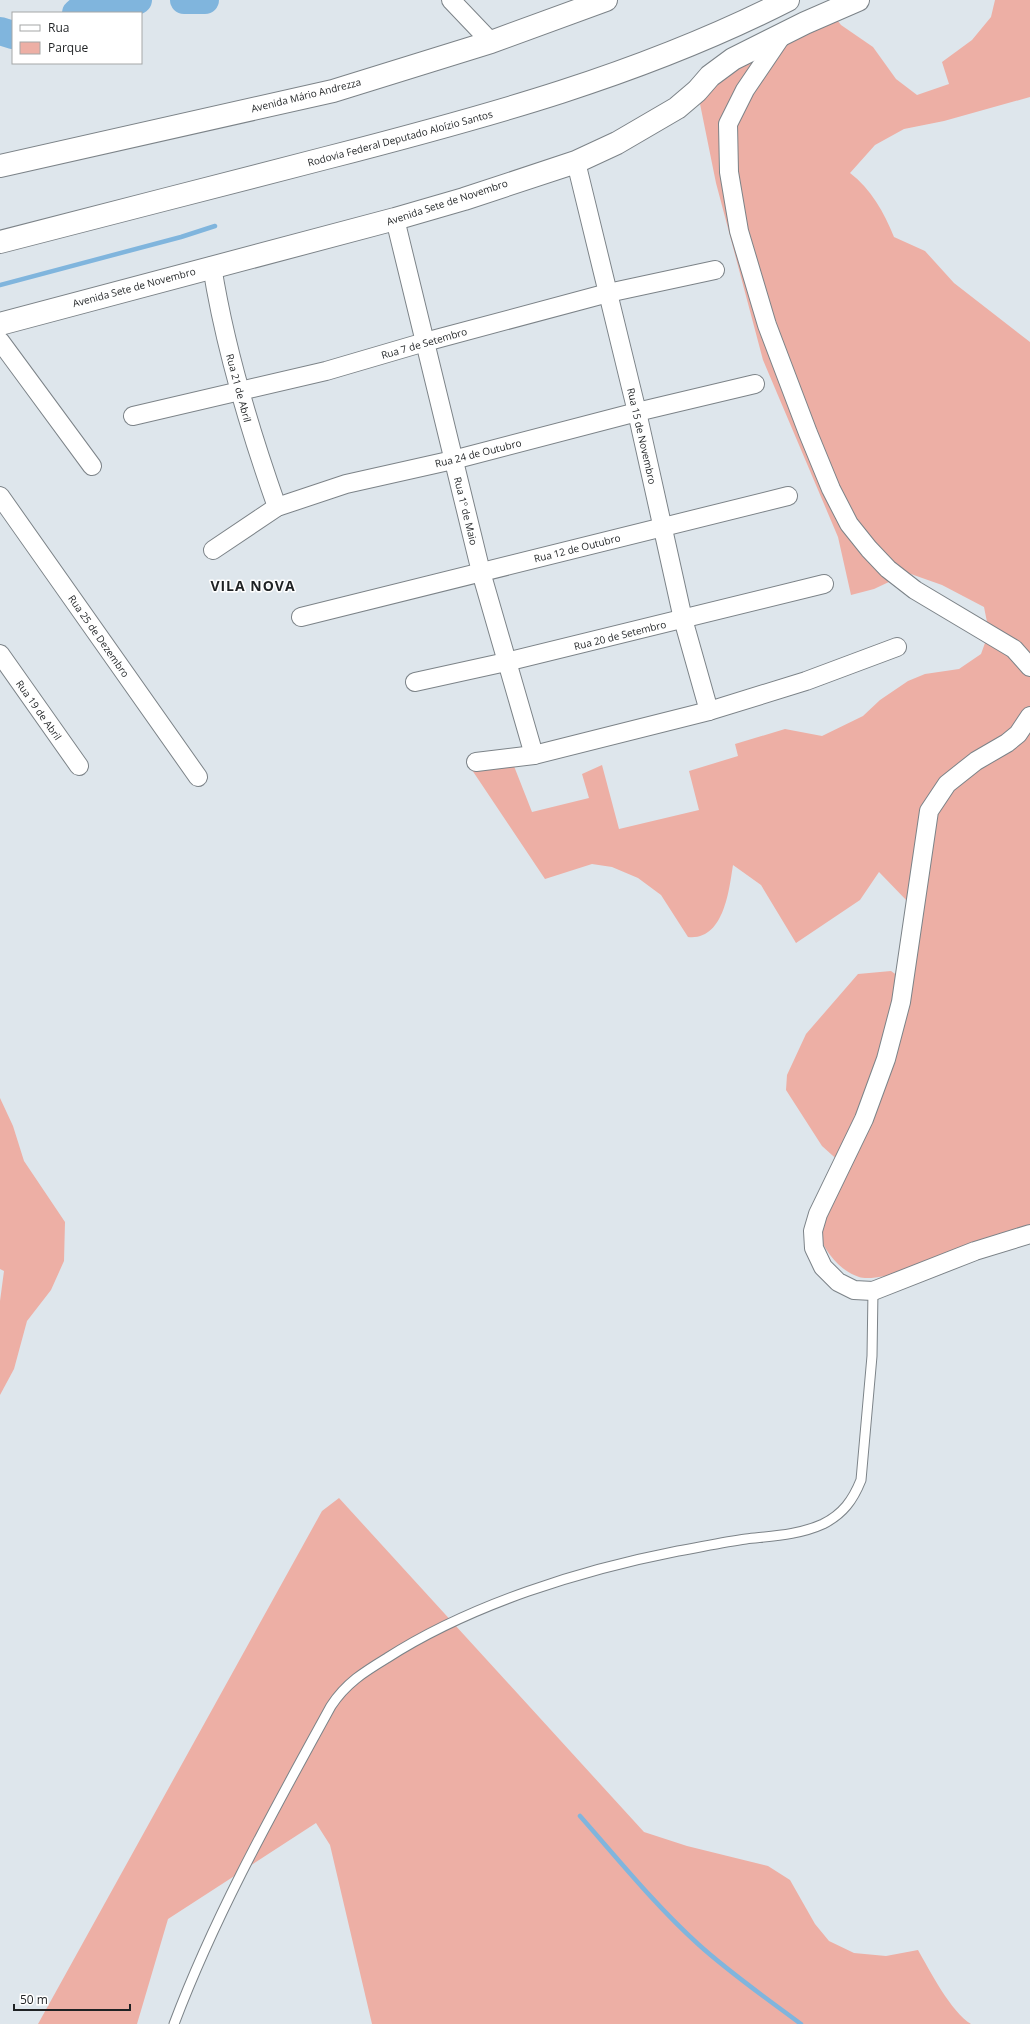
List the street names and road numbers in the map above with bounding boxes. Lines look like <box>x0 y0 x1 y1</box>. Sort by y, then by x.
street label: Avenida Mário Andrezza <box>250 75 362 115</box>
street label: Rodovia Federal Deputado Aloízio Santos <box>306 106 494 169</box>
street label: Avenida Sete de Novembro <box>385 176 509 228</box>
street label: Avenida Sete de Novembro <box>71 264 197 310</box>
street label: Rua 7 de Setembro <box>379 324 469 362</box>
street label: Rua 21 de Abril <box>223 352 255 424</box>
street label: Rua 15 de Novembro <box>624 386 660 486</box>
street label: Rua 24 de Outubro <box>433 435 523 471</box>
street label: Rua 1º de Maio <box>451 475 481 547</box>
street label: Rua 12 de Outubro <box>532 530 622 566</box>
street label: Rua 25 de Dezembro <box>65 592 133 680</box>
street label: Rua 20 de Setembro <box>572 617 668 653</box>
street label: Rua 19 de Abril <box>13 677 65 743</box>

